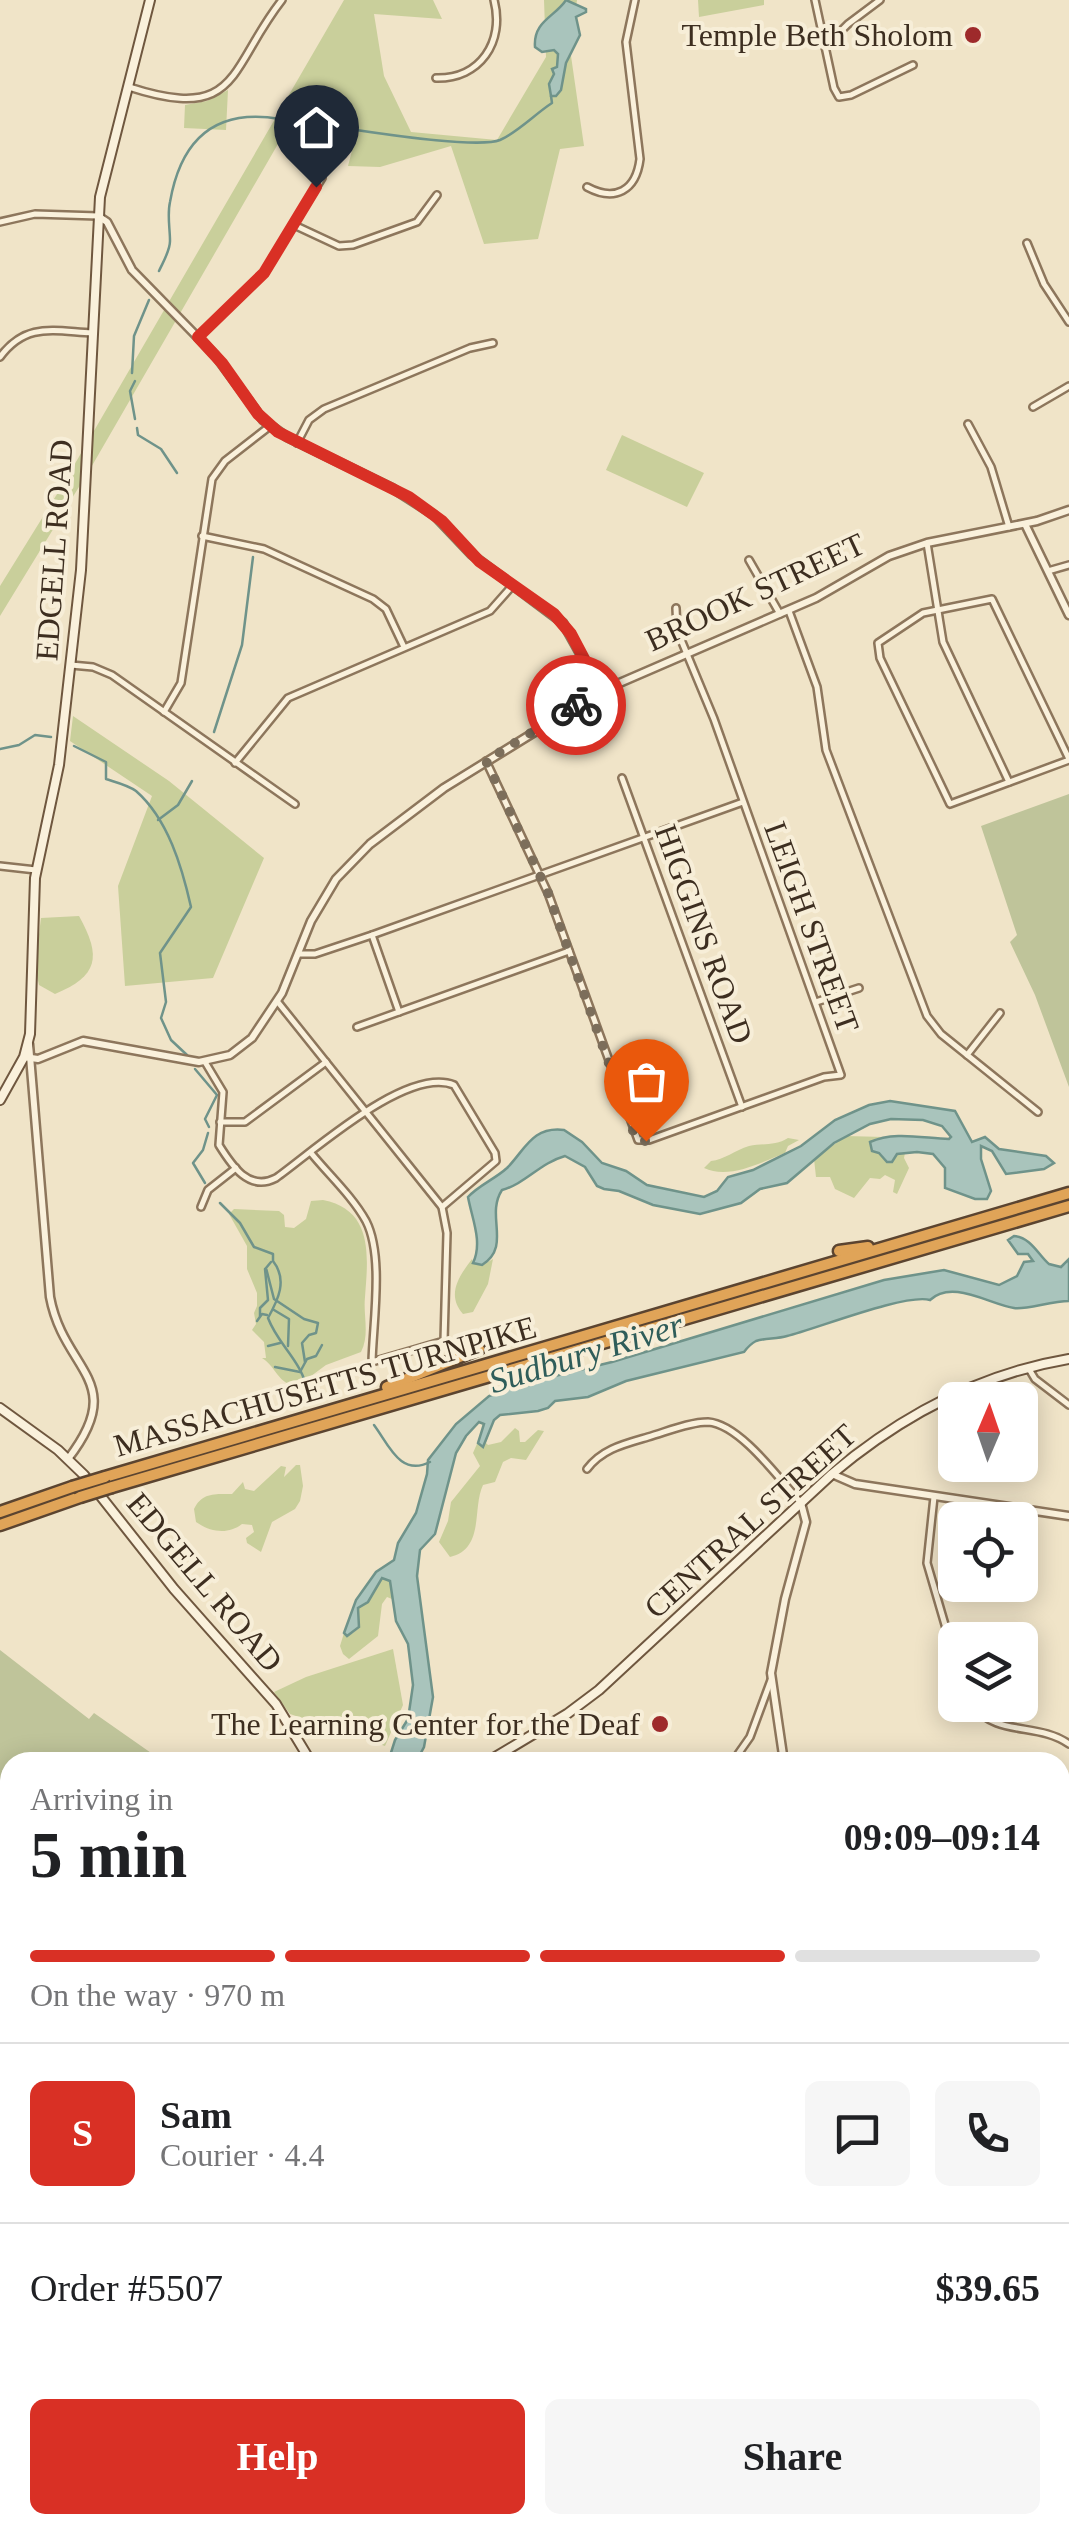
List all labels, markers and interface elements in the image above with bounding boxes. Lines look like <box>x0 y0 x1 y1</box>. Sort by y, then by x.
place label: Temple Beth Sholom <box>681 17 953 53</box>
marker: Temple Beth Sholom <box>962 24 984 46</box>
pin <box>274 85 359 188</box>
icon: home <box>289 100 344 155</box>
street label: EDGELL ROAD <box>28 438 80 662</box>
street label: BROOK STREET <box>640 525 871 658</box>
courier <box>526 655 626 755</box>
icon: bike <box>549 678 604 733</box>
street label: LEIGH STREET <box>757 817 867 1038</box>
street label: HIGGINS ROAD <box>648 820 760 1048</box>
pin <box>604 1039 689 1142</box>
icon: bag <box>619 1054 674 1109</box>
water label: Sudbury River <box>484 1305 688 1401</box>
street label: MASSACHUSETTS TURNPIKE <box>110 1308 540 1464</box>
north arrow <box>938 1382 1038 1482</box>
map controls <box>938 1382 1038 1722</box>
street label: CENTRAL STREET <box>637 1416 863 1625</box>
street label: EDGELL ROAD <box>120 1485 290 1679</box>
button: locate <box>938 1502 1038 1602</box>
button: layers <box>938 1622 1038 1722</box>
place label: The Learning Center for the Deaf <box>211 1706 640 1742</box>
marker: The Learning Center for the Deaf <box>649 1713 671 1735</box>
text: Arriving in <box>30 1781 173 1817</box>
text: 09:09–09:14 <box>844 1816 1040 1858</box>
text: 5 min <box>30 1819 187 1891</box>
text: On the way · 970 m <box>30 1977 285 2013</box>
button: chat <box>805 2081 910 2186</box>
button: phone <box>935 2081 1040 2186</box>
text: Sam <box>160 2094 232 2136</box>
text: S <box>72 2112 93 2154</box>
text: Courier · 4.4 <box>160 2137 324 2173</box>
text: Order #5507 <box>30 2267 223 2309</box>
text: $39.65 <box>936 2267 1040 2309</box>
button: Help <box>30 2399 525 2514</box>
button: Share <box>545 2399 1040 2514</box>

